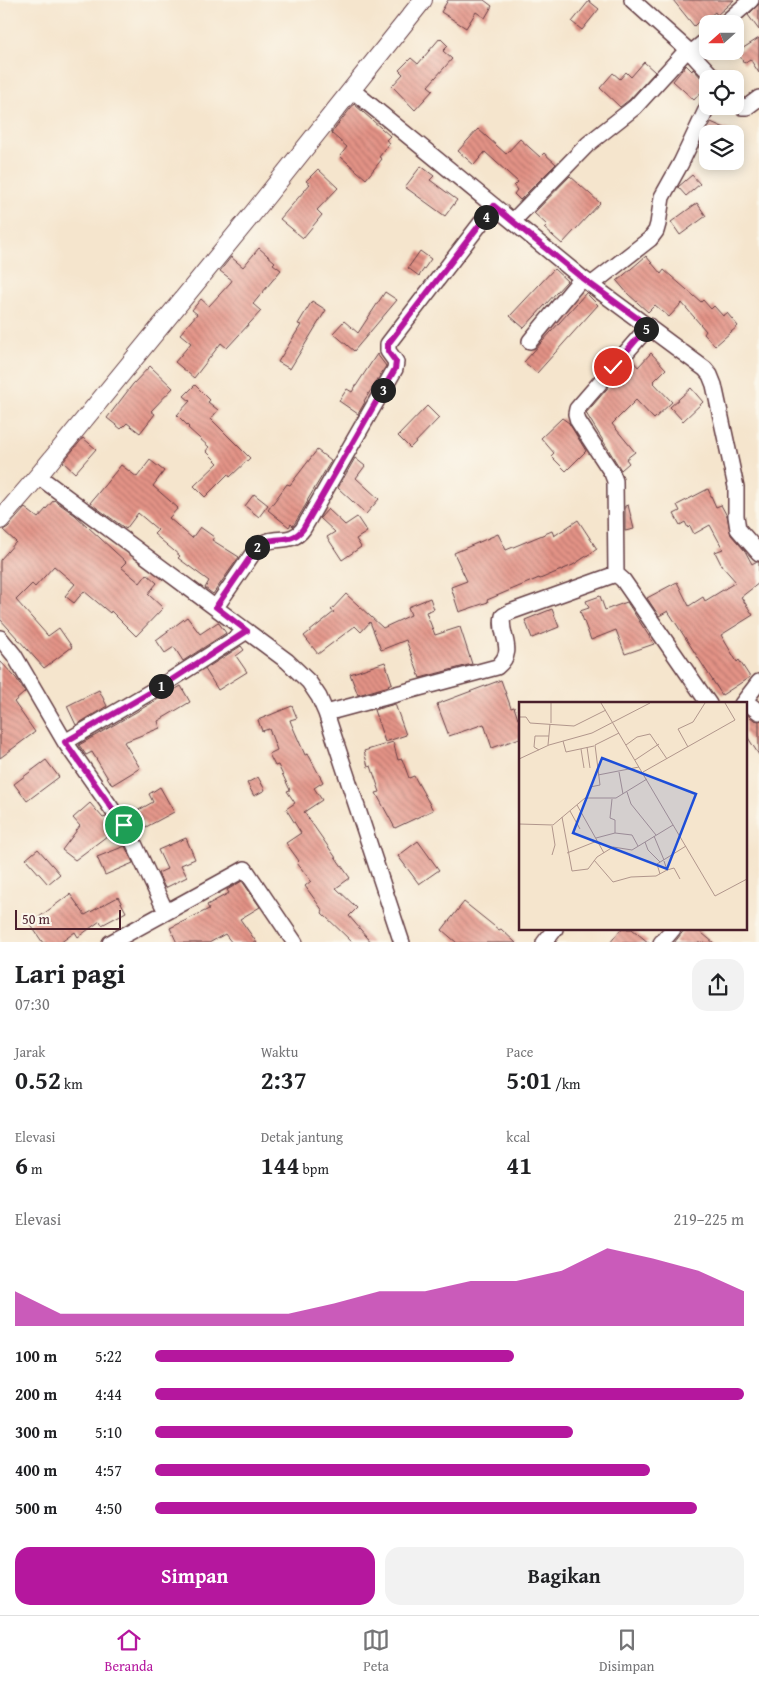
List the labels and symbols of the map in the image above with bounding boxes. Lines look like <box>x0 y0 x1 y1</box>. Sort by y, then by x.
north arrow <box>699 15 744 60</box>
pin: 4 <box>474 204 498 230</box>
pin: 5 <box>634 316 658 342</box>
pin <box>592 346 634 388</box>
pin: 3 <box>370 378 396 402</box>
pin: 2 <box>244 534 270 560</box>
pin: 1 <box>148 674 174 698</box>
inset map <box>519 702 746 930</box>
pin <box>103 804 145 846</box>
scale bar <box>15 908 121 931</box>

